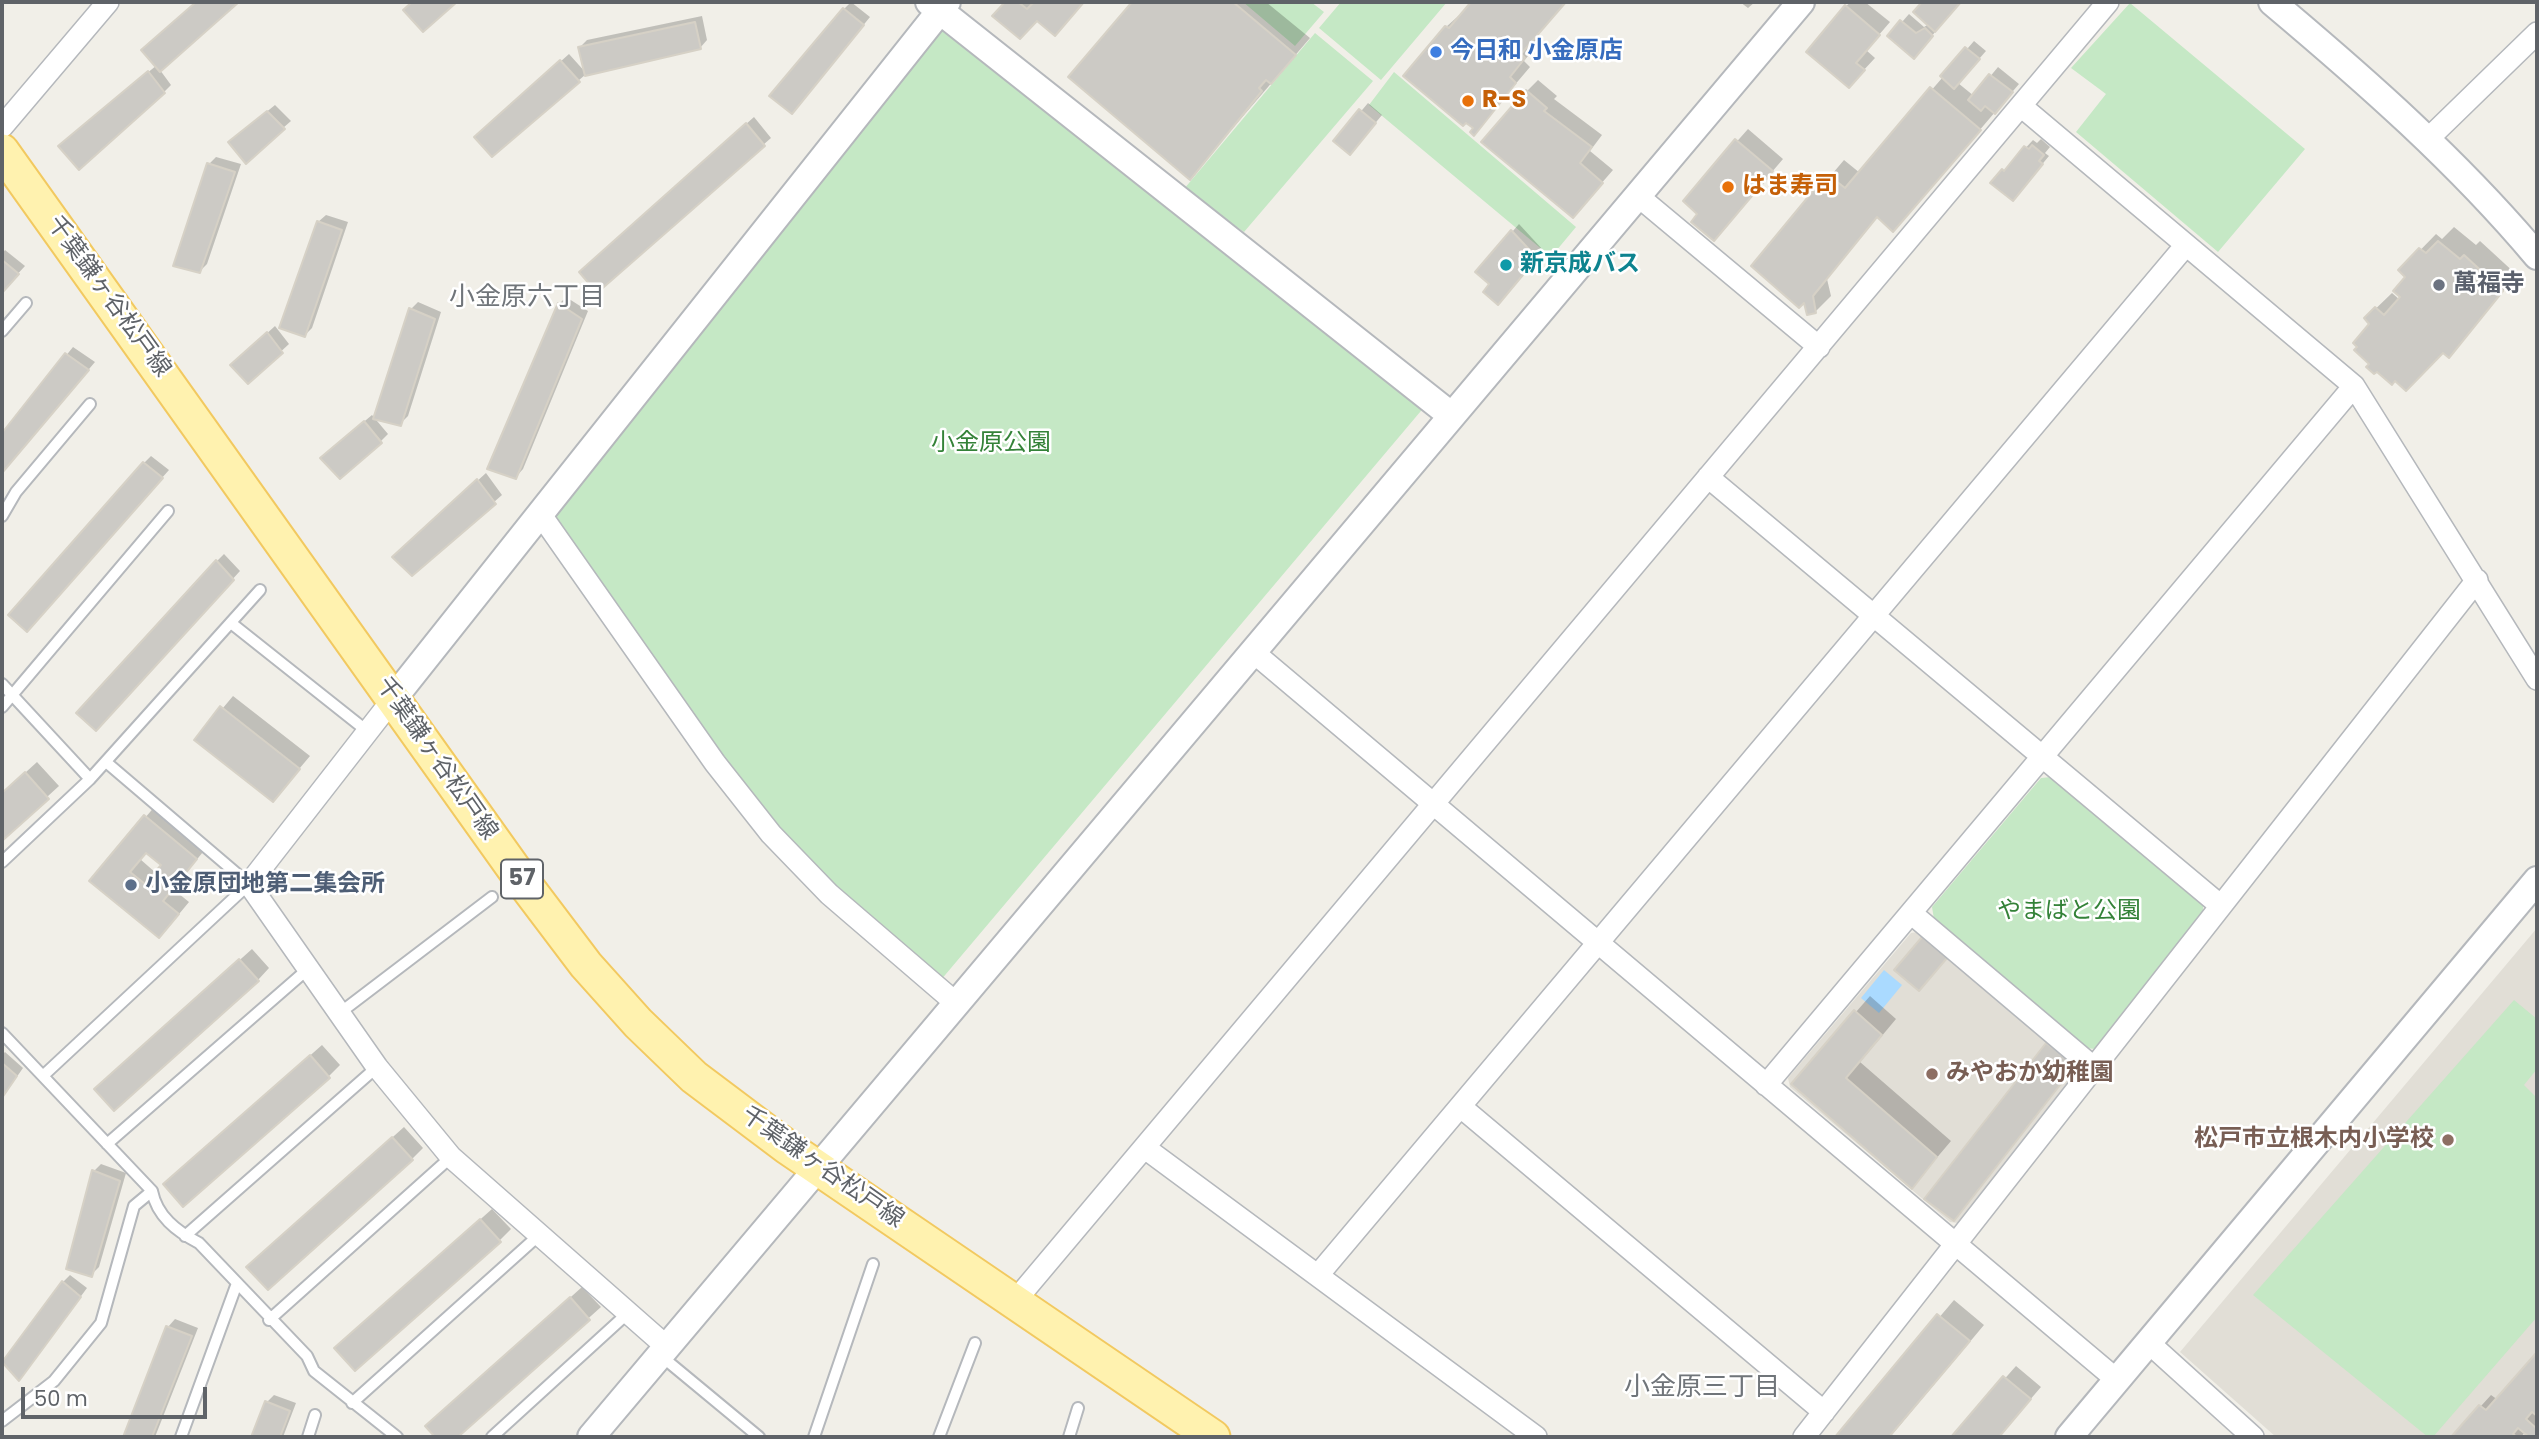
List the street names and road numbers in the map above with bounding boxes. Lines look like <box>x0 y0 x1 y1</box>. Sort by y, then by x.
street label: 千葉鎌ヶ谷松戸線 <box>40 211 176 383</box>
street label: 千葉鎌ヶ谷松戸線 <box>369 672 503 846</box>
road number: 57 <box>501 860 543 898</box>
street label: 千葉鎌ヶ谷松戸線 <box>735 1101 909 1235</box>

